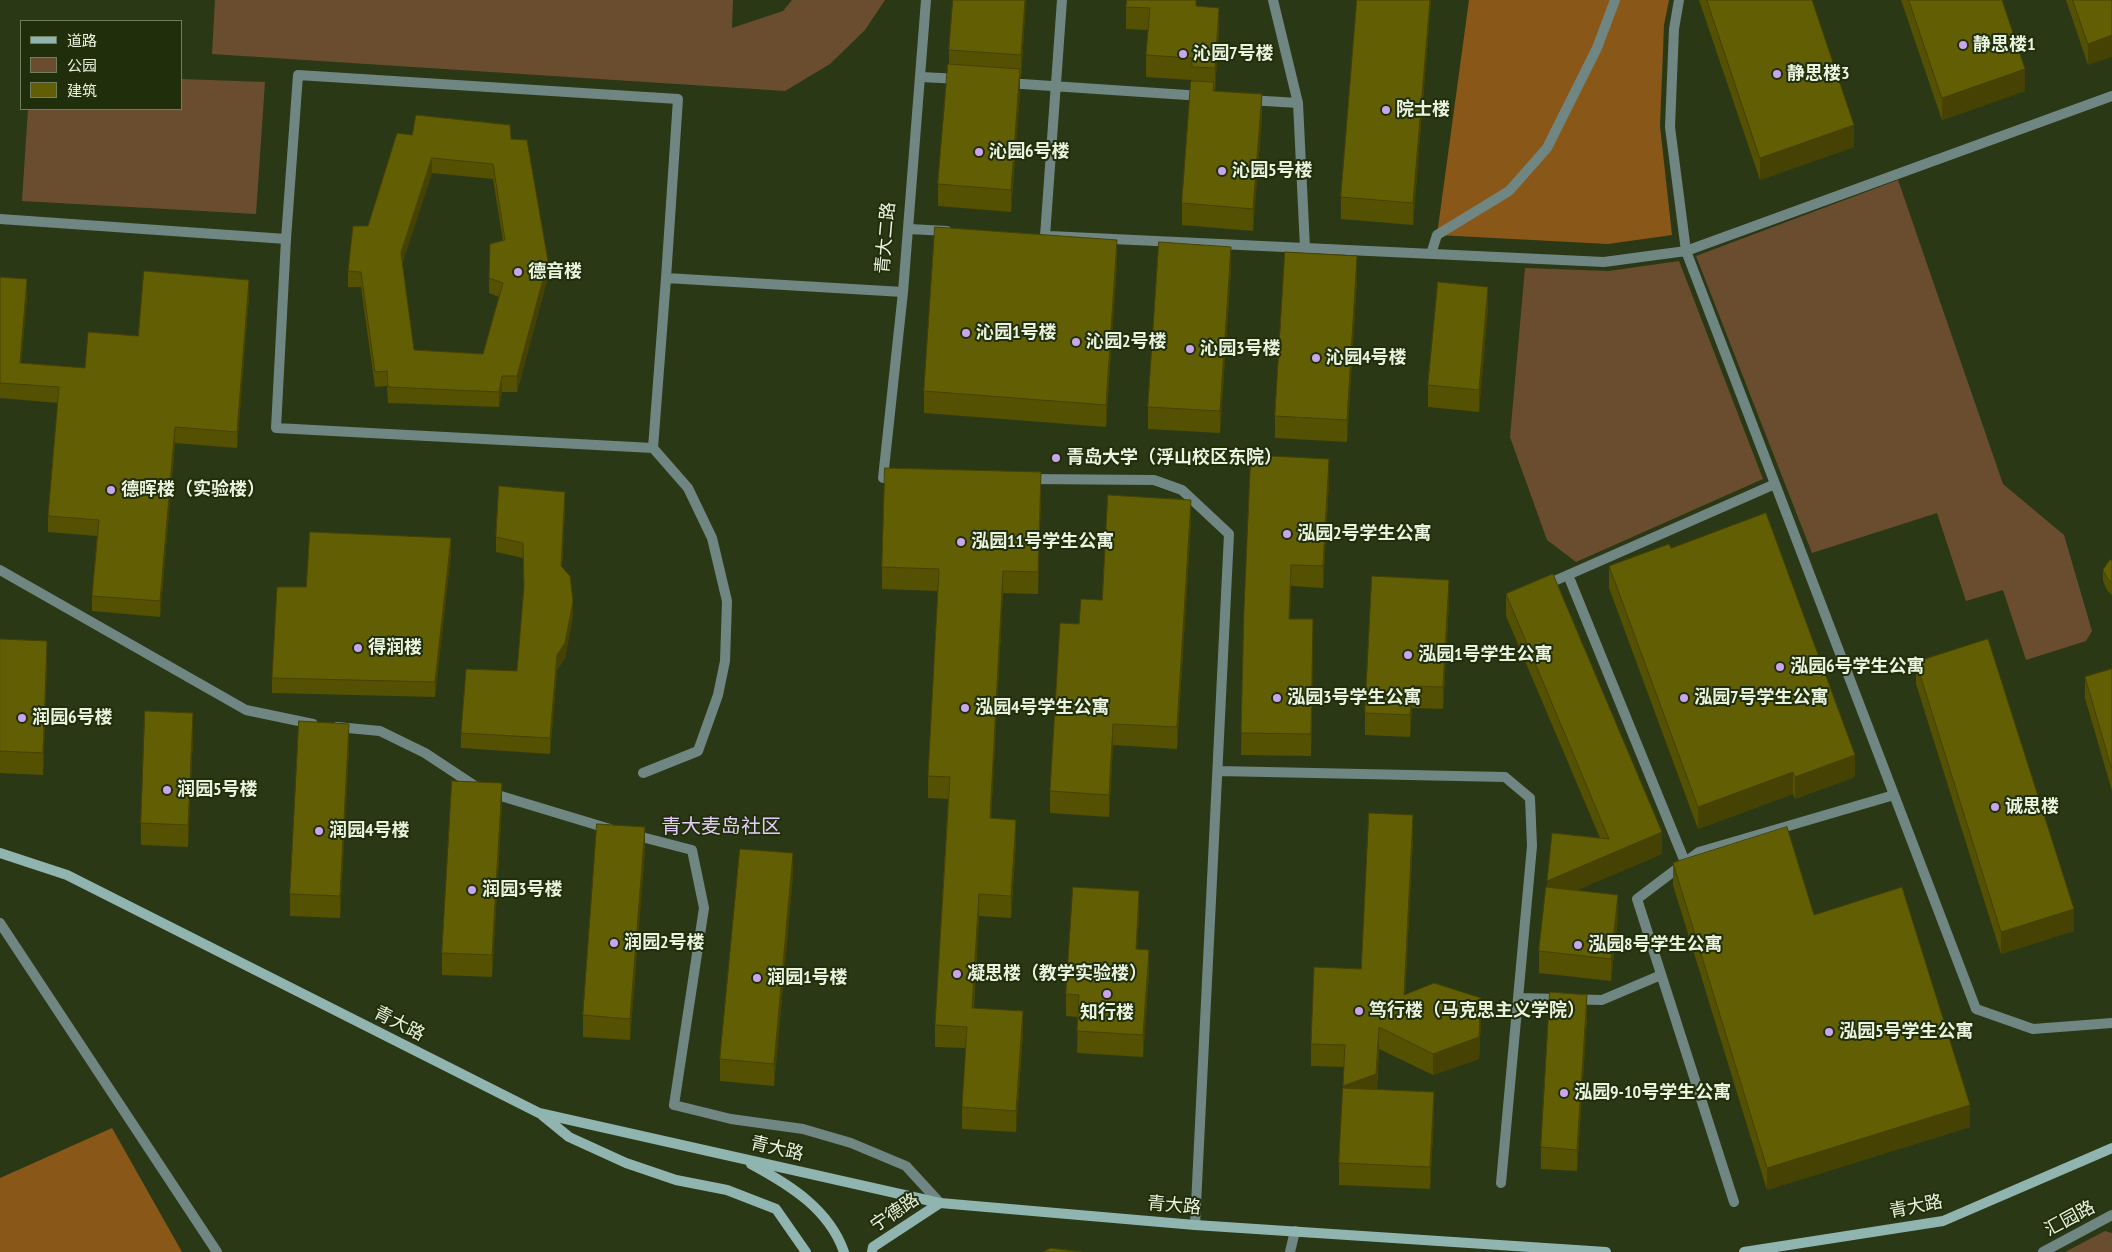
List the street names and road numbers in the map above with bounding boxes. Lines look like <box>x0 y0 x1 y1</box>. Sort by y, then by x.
street label: 青大二路 <box>872 201 900 275</box>
street label: 青大路 <box>370 1002 428 1046</box>
street label: 青大路 <box>748 1132 806 1166</box>
street label: 宁德路 <box>867 1189 923 1237</box>
street label: 青大路 <box>1887 1191 1945 1223</box>
street label: 青大路 <box>1146 1193 1202 1219</box>
street label: 汇园路 <box>2041 1197 2099 1241</box>

